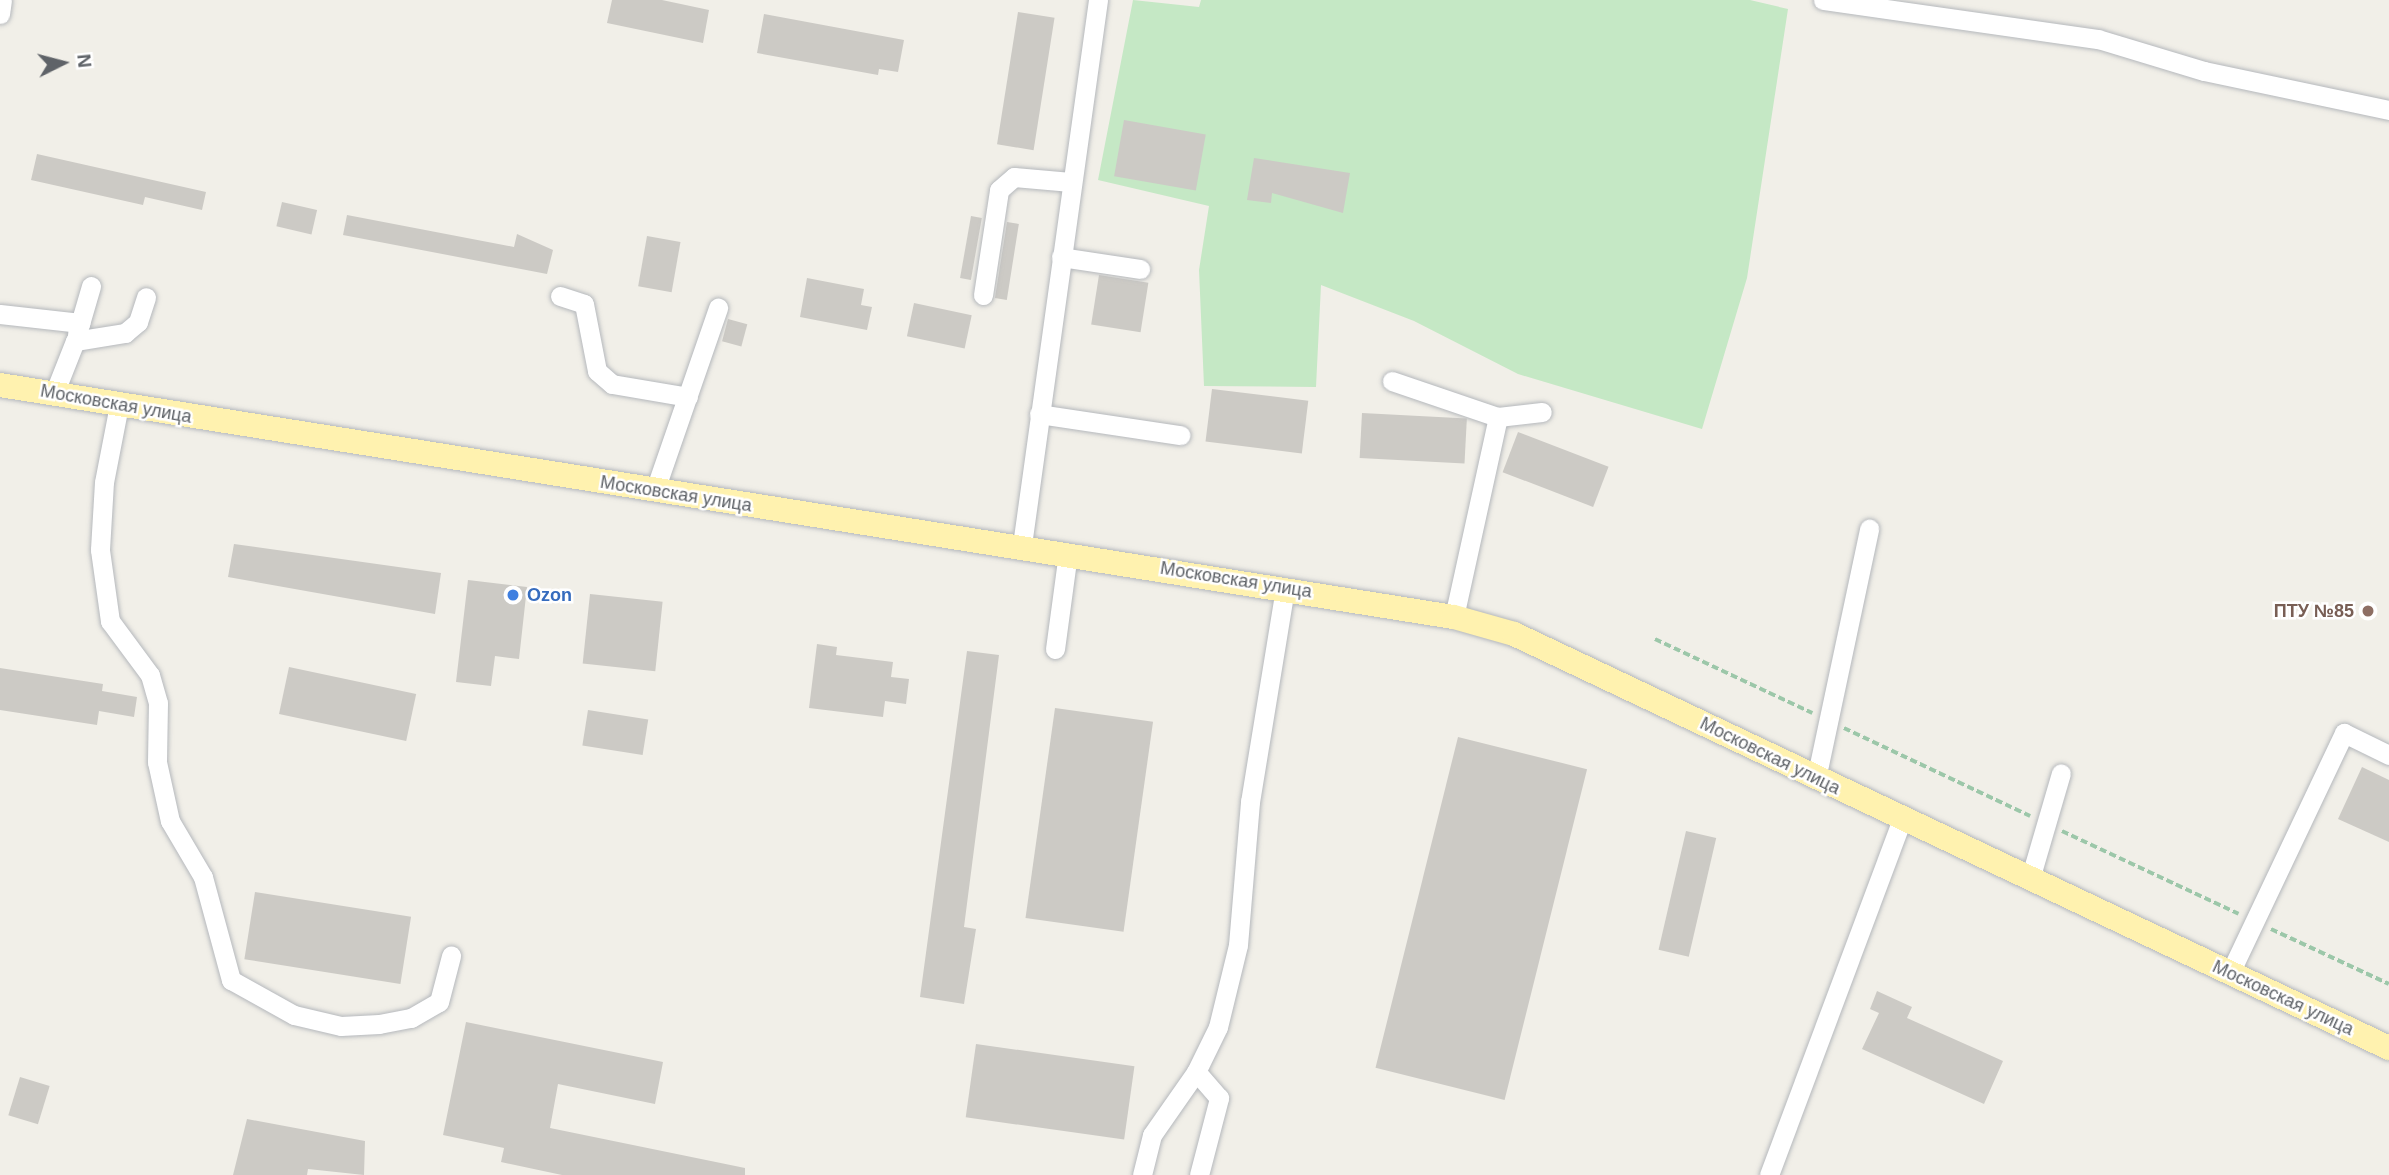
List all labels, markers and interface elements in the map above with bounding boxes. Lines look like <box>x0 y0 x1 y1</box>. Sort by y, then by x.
north arrow <box>28 28 98 98</box>
text: N <box>73 53 96 69</box>
street label: Московская улица <box>39 380 193 428</box>
street label: Московская улица <box>599 471 753 517</box>
street label: Московская улица <box>1159 557 1313 603</box>
place label: Ozon <box>527 584 572 606</box>
marker: Ozon <box>505 587 521 603</box>
place label: ПТУ №85 <box>2274 600 2354 622</box>
marker: ПТУ №85 <box>2360 603 2376 619</box>
street label: Московская улица <box>1696 713 1844 799</box>
street label: Московская улица <box>2209 956 2357 1040</box>

